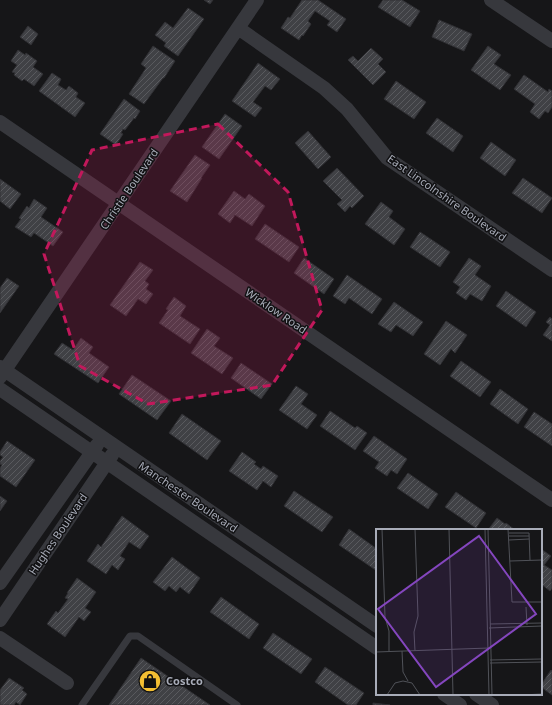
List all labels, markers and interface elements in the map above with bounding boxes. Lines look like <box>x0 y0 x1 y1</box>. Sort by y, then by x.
street label: Christie Boulevard <box>96 145 161 232</box>
street label: East Lincolnshire Boulevard <box>385 151 510 244</box>
street label: Wicklow Road <box>242 284 310 337</box>
street label: Manchester Boulevard <box>136 458 241 535</box>
street label: Hughes Boulevard <box>25 490 90 577</box>
inset map <box>376 529 542 695</box>
shop icon: Costco <box>137 668 163 694</box>
place label: Costco <box>166 673 203 688</box>

